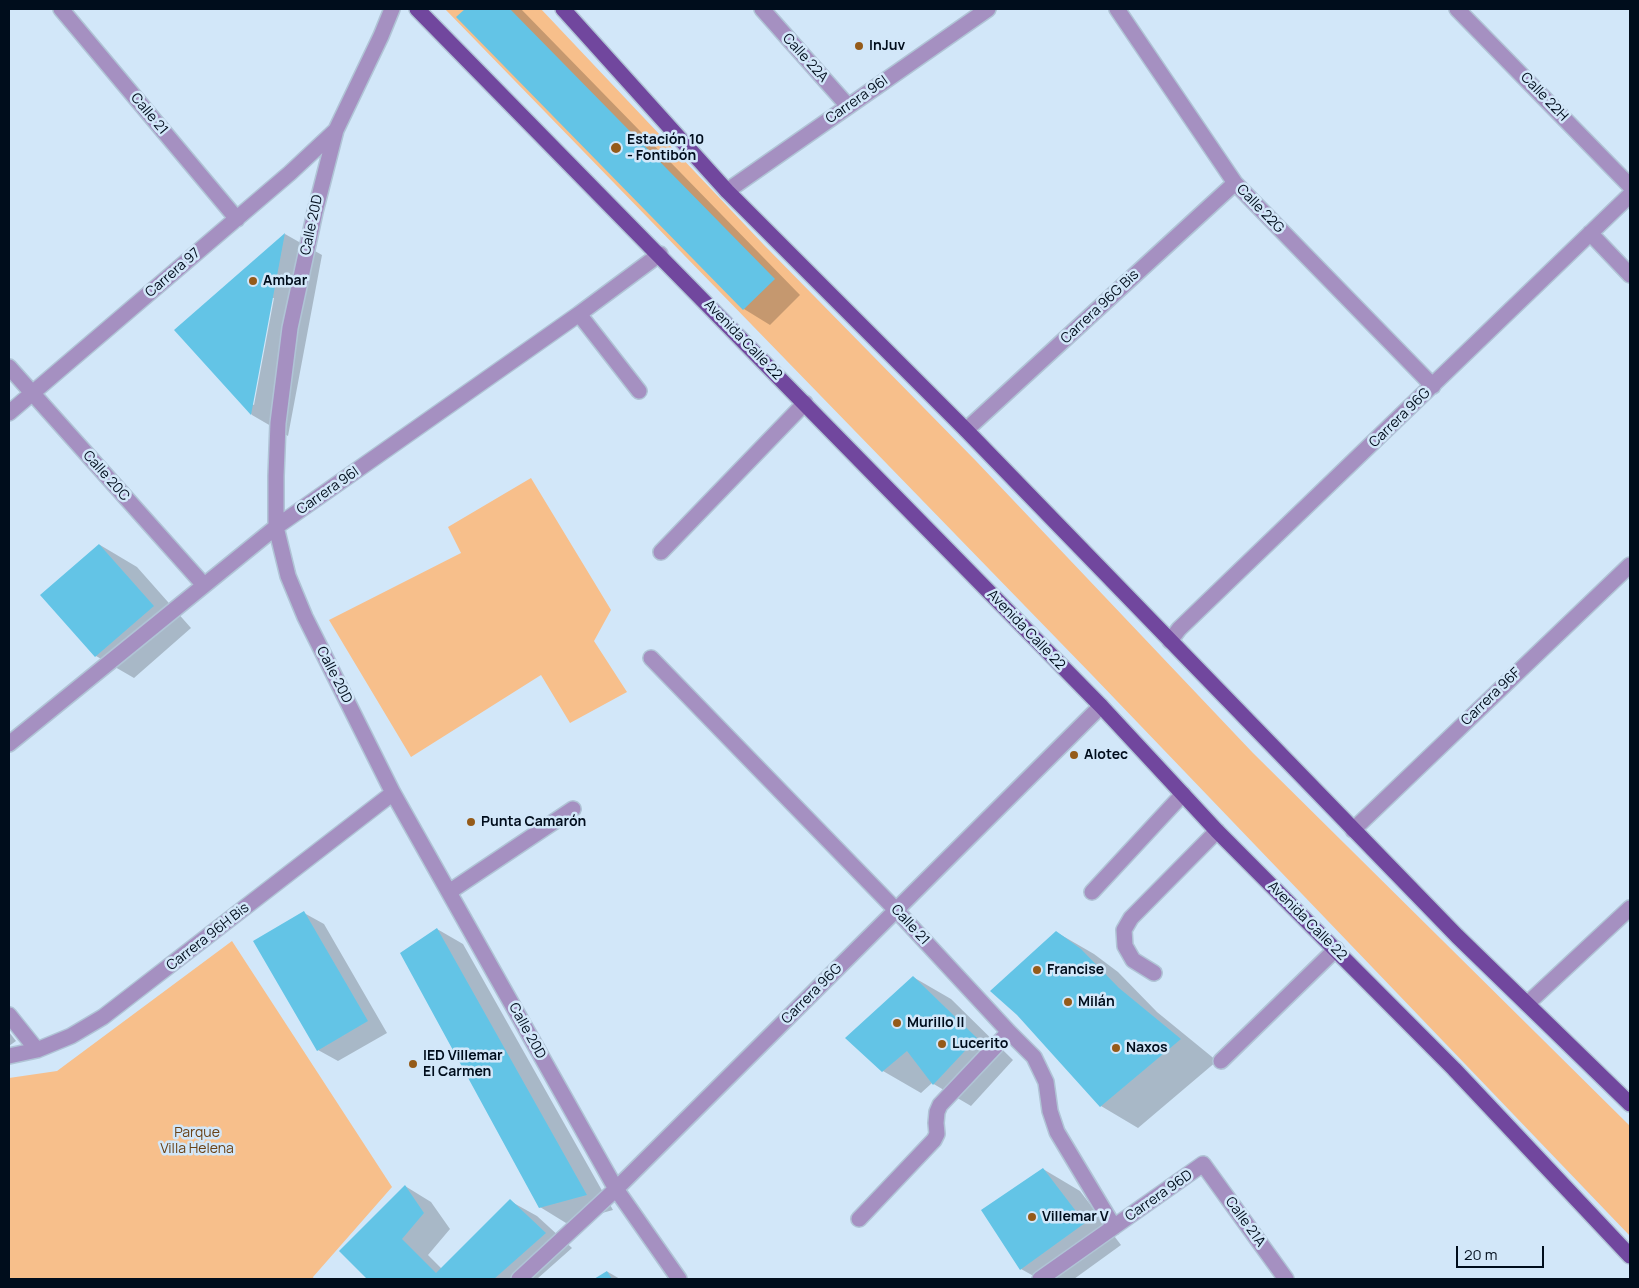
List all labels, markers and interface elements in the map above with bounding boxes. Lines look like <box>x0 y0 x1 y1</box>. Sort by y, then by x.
street label: Calle 22A <box>779 30 831 86</box>
place label: InJuv <box>869 38 905 54</box>
marker: InJuv <box>853 40 865 52</box>
street label: Calle 22H <box>1517 69 1571 125</box>
street label: Carrera 96I <box>823 72 891 128</box>
street label: Calle 21 <box>127 90 171 138</box>
place label: Estación 10 - Fontibón <box>627 132 704 164</box>
marker: Estación 10 - Fontibón <box>609 141 623 155</box>
street label: Calle 22G <box>1233 181 1287 237</box>
street label: Calle 20D <box>297 193 327 257</box>
street label: Carrera 97 <box>142 245 204 301</box>
street label: Carrera 96G Bis <box>1058 267 1142 347</box>
place label: Ambar <box>263 273 307 289</box>
marker: Ambar <box>247 275 259 287</box>
street label: Avenida Calle 22 <box>701 296 785 384</box>
street label: Carrera 96G <box>1366 385 1434 451</box>
street label: Calle 20C <box>79 447 133 505</box>
street label: Carrera 96I <box>294 463 362 519</box>
street label: Avenida Calle 22 <box>984 586 1068 674</box>
street label: Calle 20D <box>313 644 355 706</box>
street label: Carrera 96F <box>1458 665 1524 729</box>
place label: Alotec <box>1084 747 1128 763</box>
marker: Alotec <box>1068 749 1080 761</box>
place label: Punta Camarón <box>481 814 586 830</box>
marker: Punta Camarón <box>465 816 477 828</box>
street label: Avenida Calle 22 <box>1264 878 1350 964</box>
street label: Carrera 96H Bis <box>163 900 253 974</box>
street label: Calle 21 <box>887 901 933 949</box>
street label: Carrera 96G <box>778 960 846 1028</box>
place label: Francise <box>1047 962 1104 978</box>
marker: Francise <box>1031 964 1043 976</box>
place label: Milán <box>1078 994 1115 1010</box>
marker: Milán <box>1062 996 1074 1008</box>
street label: Calle 20D <box>505 1000 549 1062</box>
place label: Murillo II <box>907 1015 964 1031</box>
marker: Murillo II <box>891 1017 903 1029</box>
place label: Lucerito <box>952 1036 1008 1052</box>
marker: Lucerito <box>936 1038 948 1050</box>
place label: Naxos <box>1126 1040 1168 1056</box>
marker: Naxos <box>1110 1042 1122 1054</box>
place label: IED Villemar El Carmen <box>423 1048 503 1080</box>
marker: IED Villemar El Carmen <box>407 1058 419 1070</box>
park label: Parque Villa Helena <box>160 1125 234 1158</box>
street label: Carrera 96D <box>1122 1167 1196 1225</box>
street label: Calle 21A <box>1221 1194 1269 1250</box>
place label: Villemar V <box>1042 1209 1109 1225</box>
marker: Villemar V <box>1026 1211 1038 1223</box>
scale bar <box>1459 1236 1546 1268</box>
text: 20 m <box>1464 1244 1497 1265</box>

